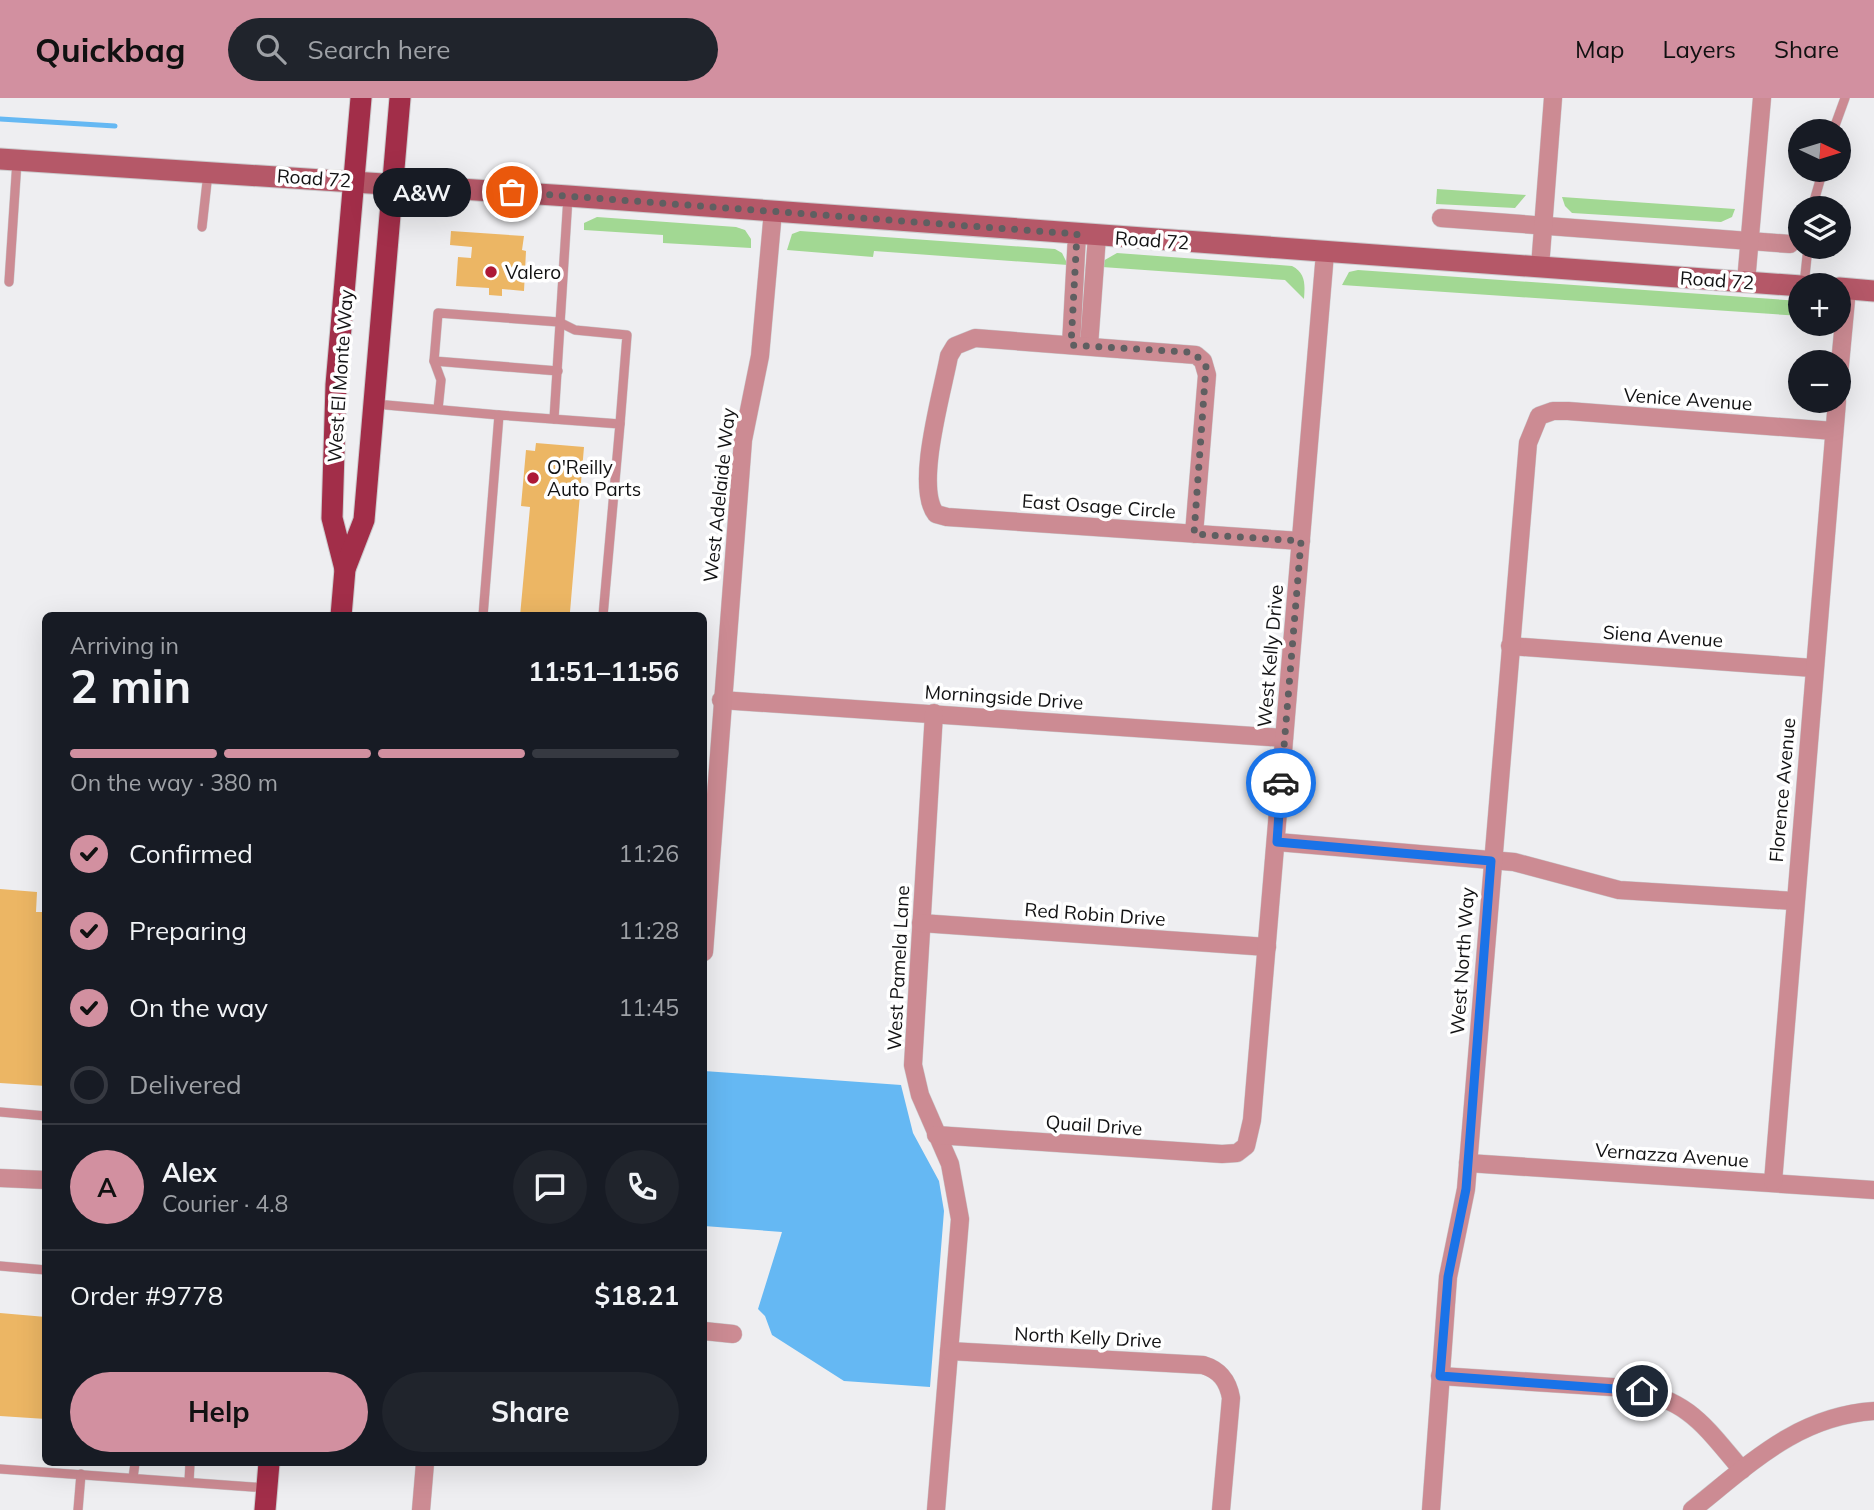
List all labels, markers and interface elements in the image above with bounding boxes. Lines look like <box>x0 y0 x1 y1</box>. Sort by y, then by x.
search box <box>228 18 718 81</box>
text: Quickbag <box>35 29 186 70</box>
icon: search <box>252 30 290 68</box>
text: Search here <box>308 33 450 66</box>
text: Map <box>1575 34 1624 64</box>
text: Layers <box>1662 34 1736 64</box>
text: Share <box>1774 34 1839 64</box>
north arrow <box>1788 119 1852 182</box>
map controls <box>1788 119 1851 413</box>
pin <box>482 162 542 222</box>
street label: Road 72 <box>276 163 352 193</box>
callout: A&W <box>372 168 470 217</box>
icon: bag <box>493 173 531 211</box>
text: A&W <box>393 178 451 207</box>
button: layers <box>1788 196 1851 259</box>
street label: Road 72 <box>1114 225 1190 255</box>
place label: Valero <box>505 260 561 284</box>
marker: Valero <box>483 264 499 280</box>
street label: Road 72 <box>1679 265 1755 295</box>
button: + <box>1788 273 1851 336</box>
street label: West El Monte Way <box>322 289 358 463</box>
button: − <box>1788 350 1851 413</box>
street label: Venice Avenue <box>1623 383 1753 415</box>
street label: West Adelaide Way <box>698 406 740 584</box>
place label: O'Reilly Auto Parts <box>547 455 641 501</box>
marker: O'Reilly Auto Parts <box>525 470 541 486</box>
street label: East Osage Circle <box>1021 489 1177 523</box>
street label: West Kelly Drive <box>1252 584 1288 728</box>
street label: Siena Avenue <box>1602 620 1724 652</box>
text: Arriving in <box>70 631 179 660</box>
text: 11:51–11:56 <box>528 655 679 688</box>
text: 2 min <box>70 657 191 715</box>
street label: Morningside Drive <box>924 679 1084 715</box>
street label: Florence Avenue <box>1764 717 1800 863</box>
courier <box>1246 748 1316 818</box>
icon: car <box>1262 764 1300 802</box>
text: On the way · 380 m <box>70 768 278 797</box>
icon: check <box>70 835 108 873</box>
text: Confirmed <box>129 837 253 870</box>
text: 11:26 <box>619 839 679 868</box>
street label: West Pamela Lane <box>882 885 914 1051</box>
street label: West North Way <box>1445 886 1479 1036</box>
street label: Red Robin Drive <box>1024 897 1166 931</box>
icon: check <box>70 912 108 950</box>
text: Preparing <box>129 914 247 947</box>
text: 11:28 <box>619 916 679 945</box>
icon: check <box>70 989 108 1027</box>
text: On the way <box>129 991 268 1024</box>
text: 11:45 <box>619 993 679 1022</box>
text: Delivered <box>129 1068 242 1101</box>
street label: Quail Drive <box>1045 1110 1143 1140</box>
street label: Vernazza Avenue <box>1594 1138 1750 1172</box>
button: chat <box>513 1150 587 1224</box>
button: phone <box>605 1150 679 1224</box>
text: Alex <box>162 1156 217 1189</box>
text: A <box>97 1171 117 1204</box>
text: Courier · 4.8 <box>162 1189 288 1218</box>
text: Order #9778 <box>70 1279 223 1312</box>
text: $18.21 <box>595 1279 679 1312</box>
street label: North Kelly Drive <box>1014 1321 1162 1353</box>
pin <box>1612 1361 1672 1421</box>
button: Help <box>70 1372 368 1452</box>
button: Share <box>382 1372 679 1452</box>
icon: home <box>1623 1372 1661 1410</box>

